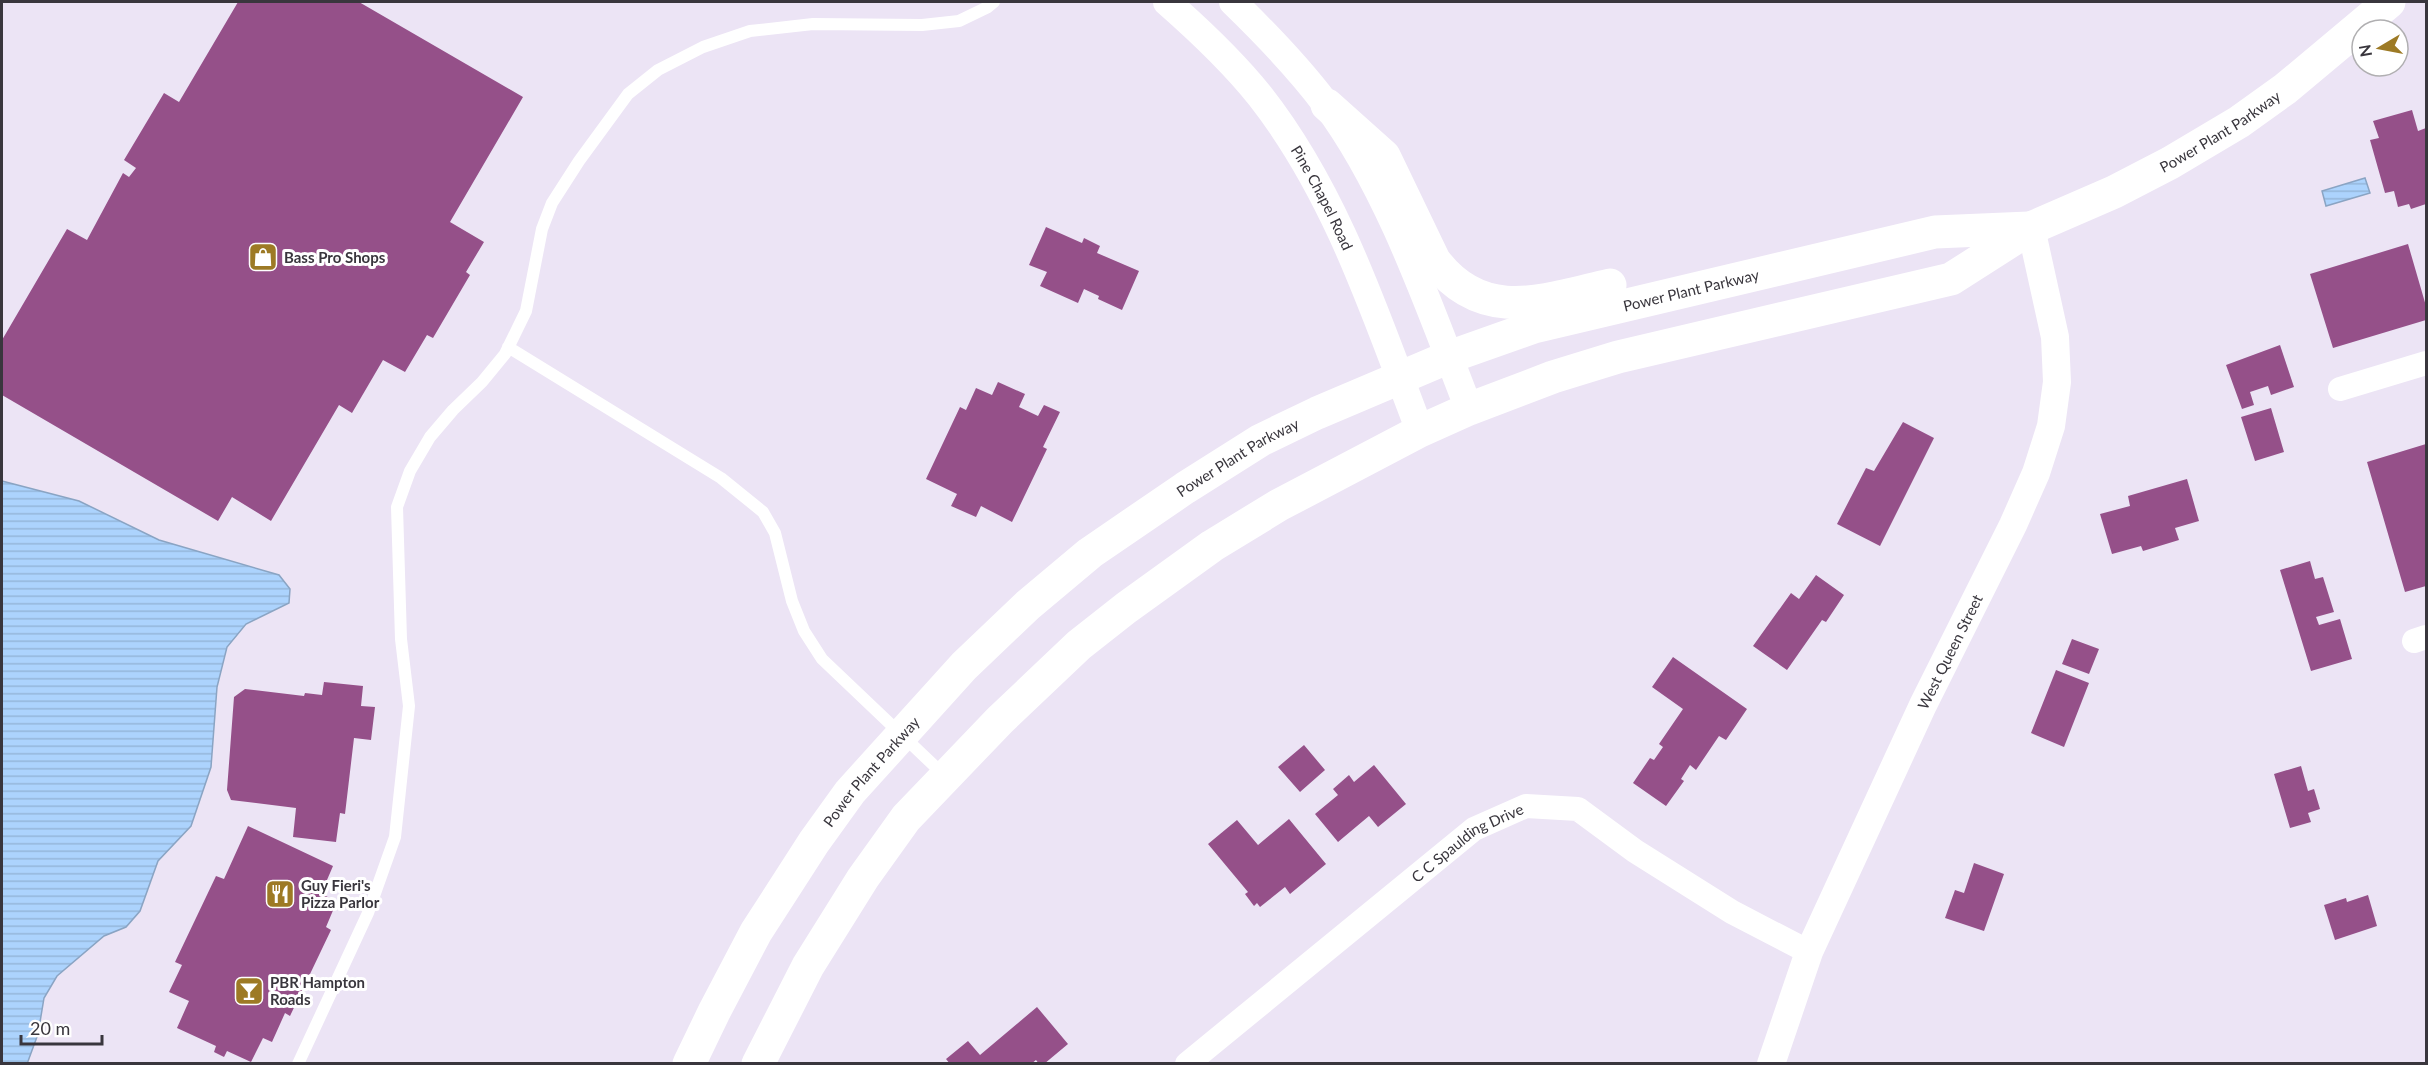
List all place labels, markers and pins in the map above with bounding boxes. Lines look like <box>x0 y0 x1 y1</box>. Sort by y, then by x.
shop icon: Bass Pro Shops <box>247 241 279 273</box>
place label: Bass Pro Shops <box>284 248 386 266</box>
place label: Guy Fieri's Pizza Parlor <box>301 876 380 911</box>
restaurant icon: Guy Fieri's Pizza Parlor <box>264 878 296 910</box>
place label: PBR Hampton Roads <box>270 973 365 1008</box>
bar icon: PBR Hampton Roads <box>233 975 265 1007</box>

